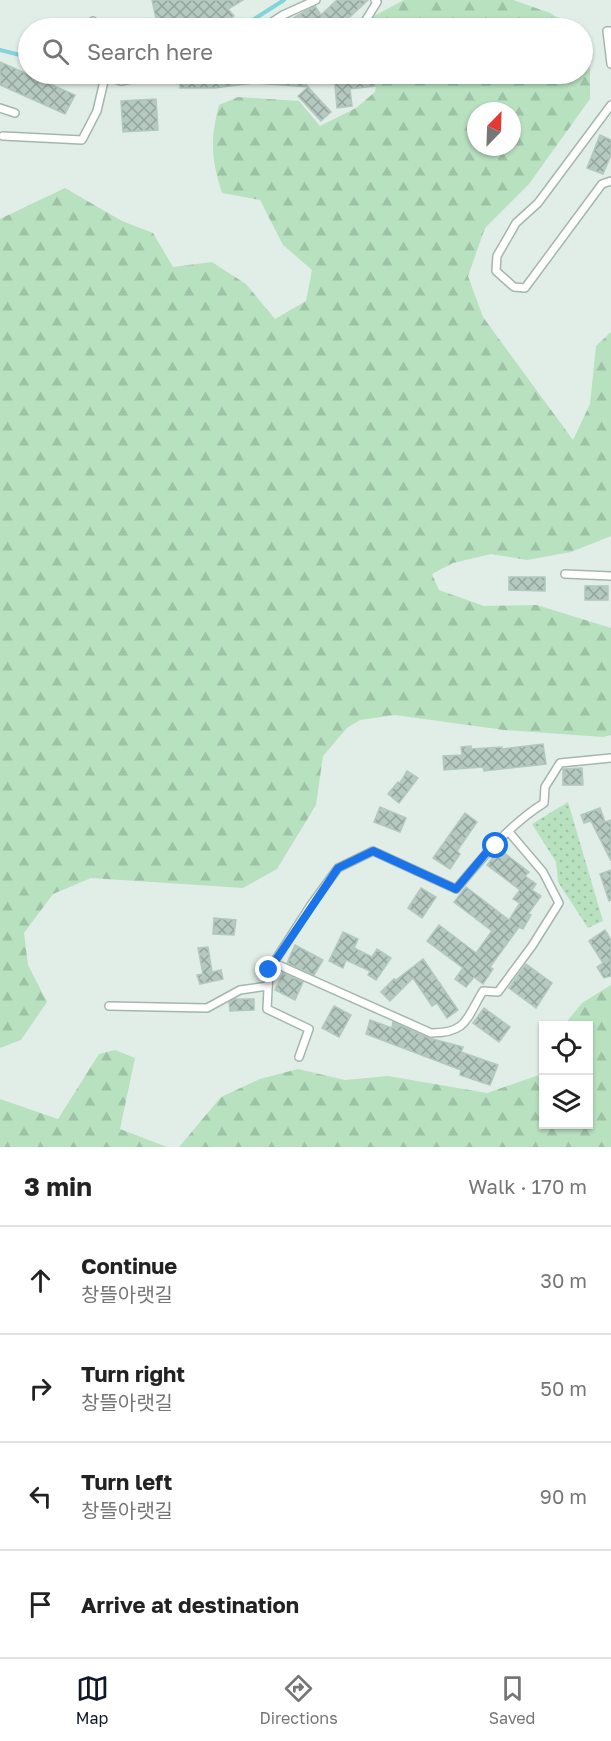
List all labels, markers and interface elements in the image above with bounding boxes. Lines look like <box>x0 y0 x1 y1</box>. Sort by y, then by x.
search box <box>18 18 593 84</box>
icon: search <box>39 35 72 68</box>
text: Search here <box>87 38 213 65</box>
north arrow <box>467 102 521 156</box>
route start <box>482 832 508 858</box>
route end <box>255 956 281 982</box>
map controls <box>539 1021 593 1129</box>
button: locate <box>539 1021 593 1075</box>
button: layers <box>539 1075 593 1129</box>
text: 3 min <box>24 1171 92 1202</box>
text: Walk · 170 m <box>468 1174 587 1198</box>
text: Continue <box>81 1252 177 1279</box>
icon: ahead <box>24 1264 57 1297</box>
text: 30 m <box>540 1268 587 1292</box>
text: 창뜰아랫길 <box>81 1282 173 1306</box>
text: Turn right <box>81 1360 185 1387</box>
icon: right <box>24 1372 57 1405</box>
text: 50 m <box>540 1376 587 1400</box>
text: 창뜰아랫길 <box>81 1390 173 1414</box>
text: Turn left <box>81 1468 172 1495</box>
icon: left <box>24 1480 57 1513</box>
text: 90 m <box>540 1484 587 1508</box>
text: 창뜰아랫길 <box>81 1498 173 1522</box>
icon: arrive <box>24 1588 57 1621</box>
text: Arrive at destination <box>81 1591 299 1618</box>
tab: Map <box>76 1672 109 1728</box>
tab: Directions <box>260 1672 338 1728</box>
tab: Saved <box>489 1672 535 1728</box>

